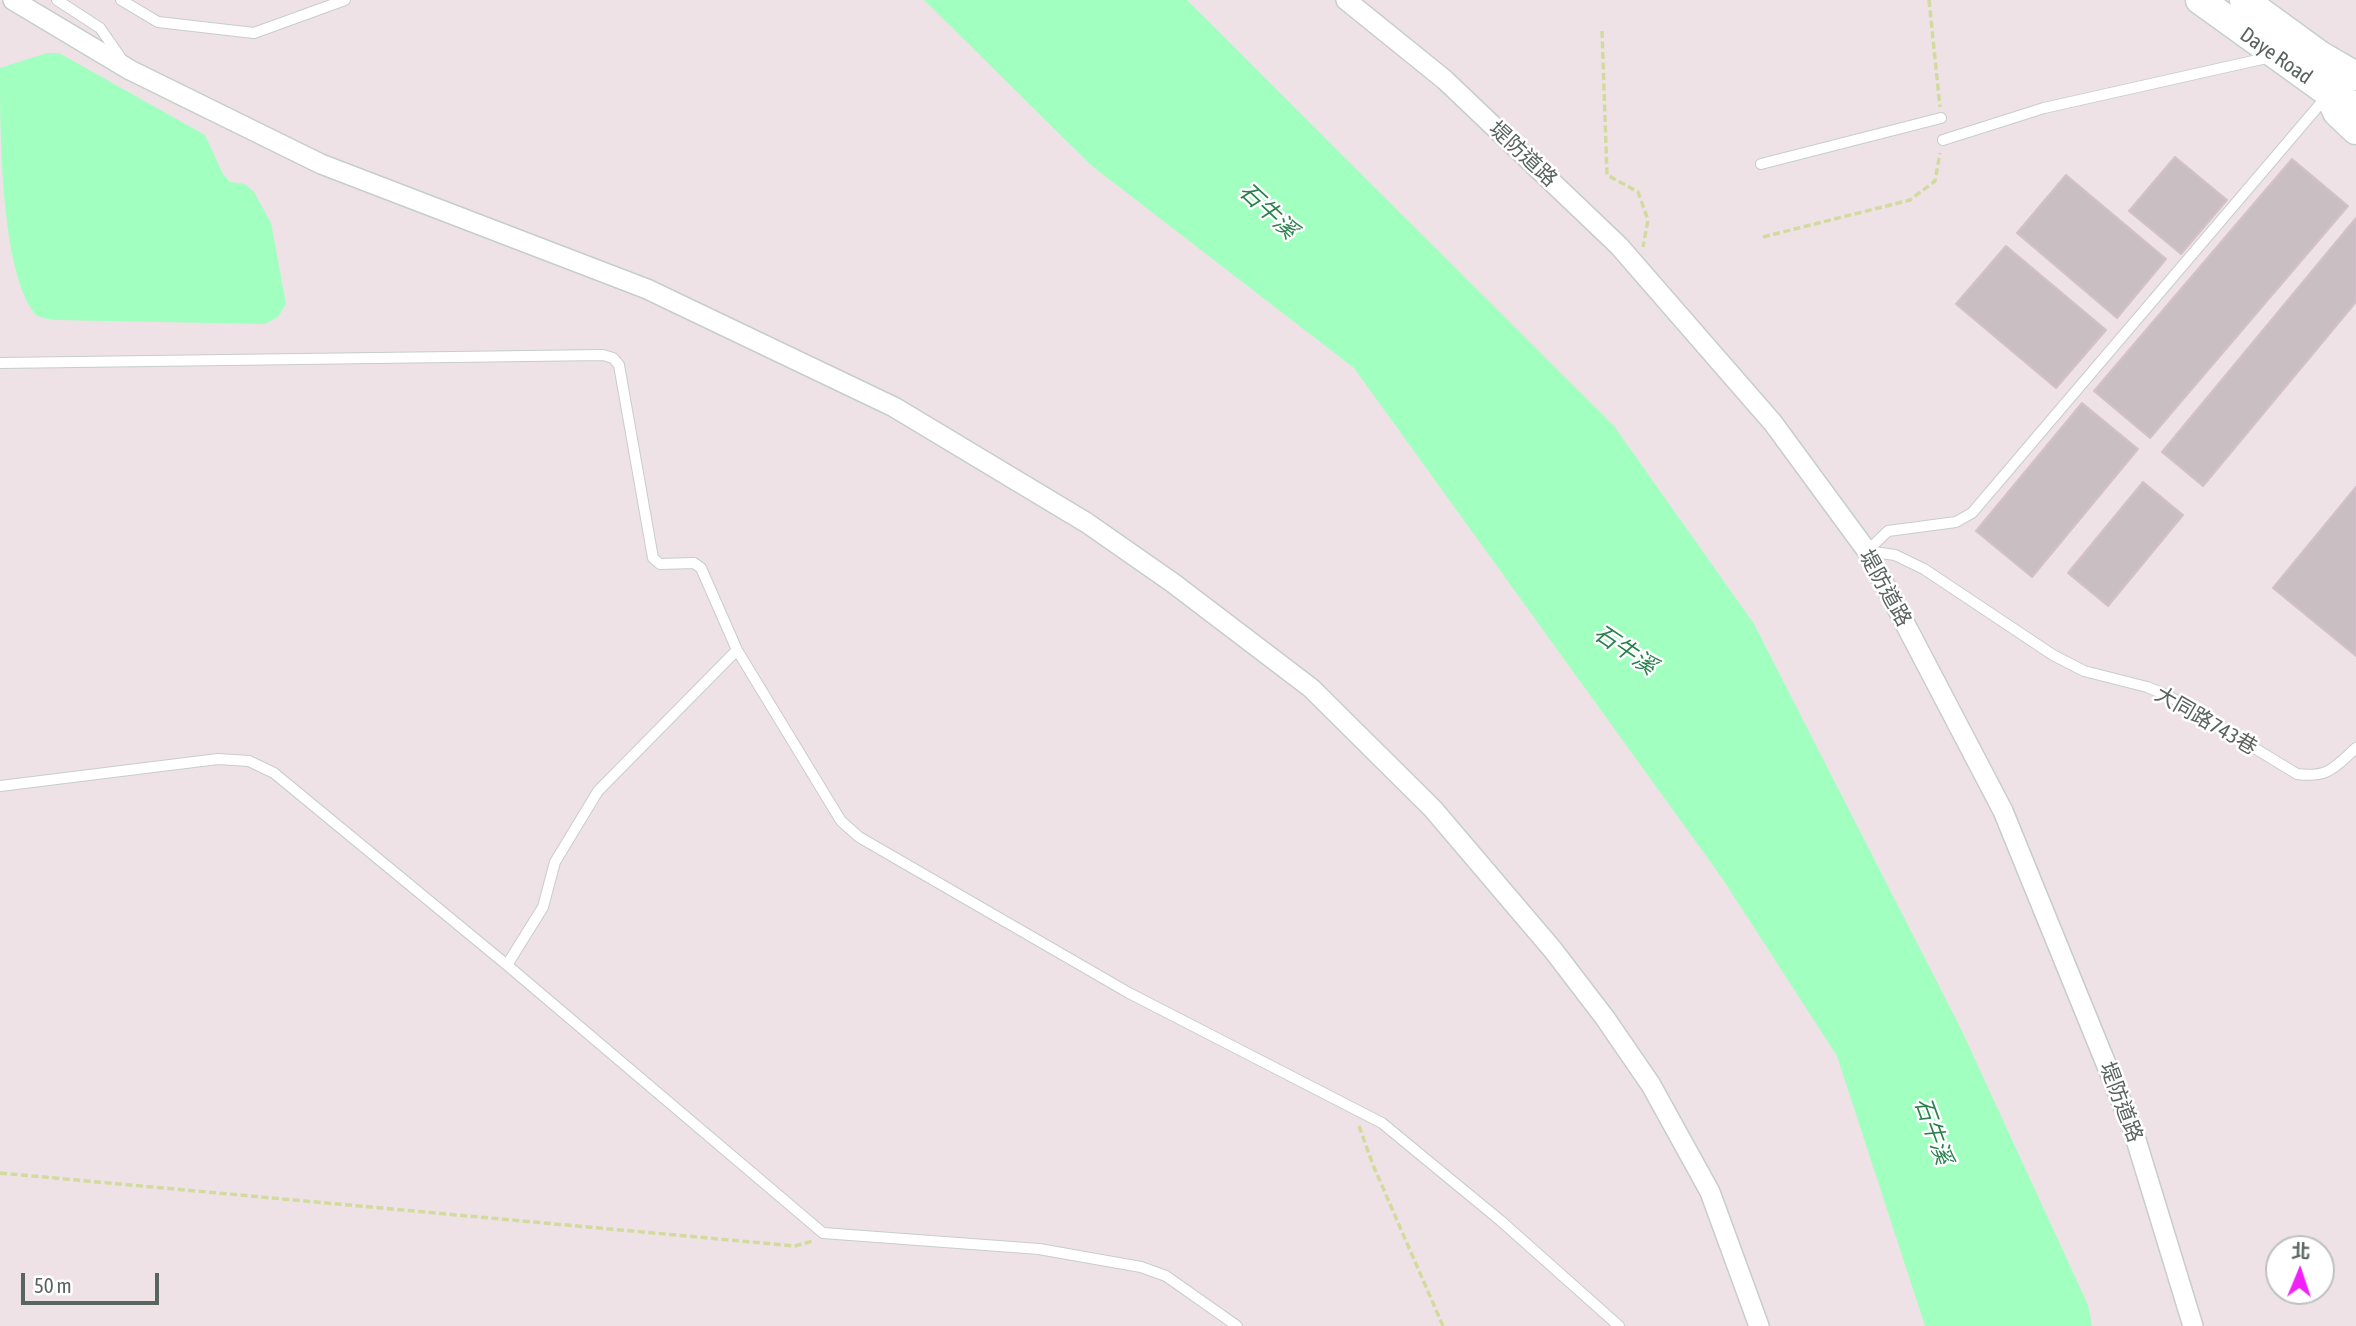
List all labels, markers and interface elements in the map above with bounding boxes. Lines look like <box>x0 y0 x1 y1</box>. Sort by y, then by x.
street label: Daye Road <box>2235 22 2317 90</box>
street label: 堤防道路 <box>1484 116 1562 192</box>
water label: 石牛溪 <box>1233 177 1303 245</box>
street label: 堤防道路 <box>1854 545 1916 631</box>
water label: 石牛溪 <box>1589 619 1661 681</box>
street label: 大同路743巷 <box>2151 682 2261 760</box>
street label: 堤防道路 <box>2094 1058 2148 1146</box>
water label: 石牛溪 <box>1908 1094 1958 1168</box>
north arrow <box>2265 1235 2335 1305</box>
text: 北 <box>2291 1240 2311 1262</box>
scale bar <box>24 1260 163 1304</box>
text: 50 m <box>34 1273 72 1297</box>

